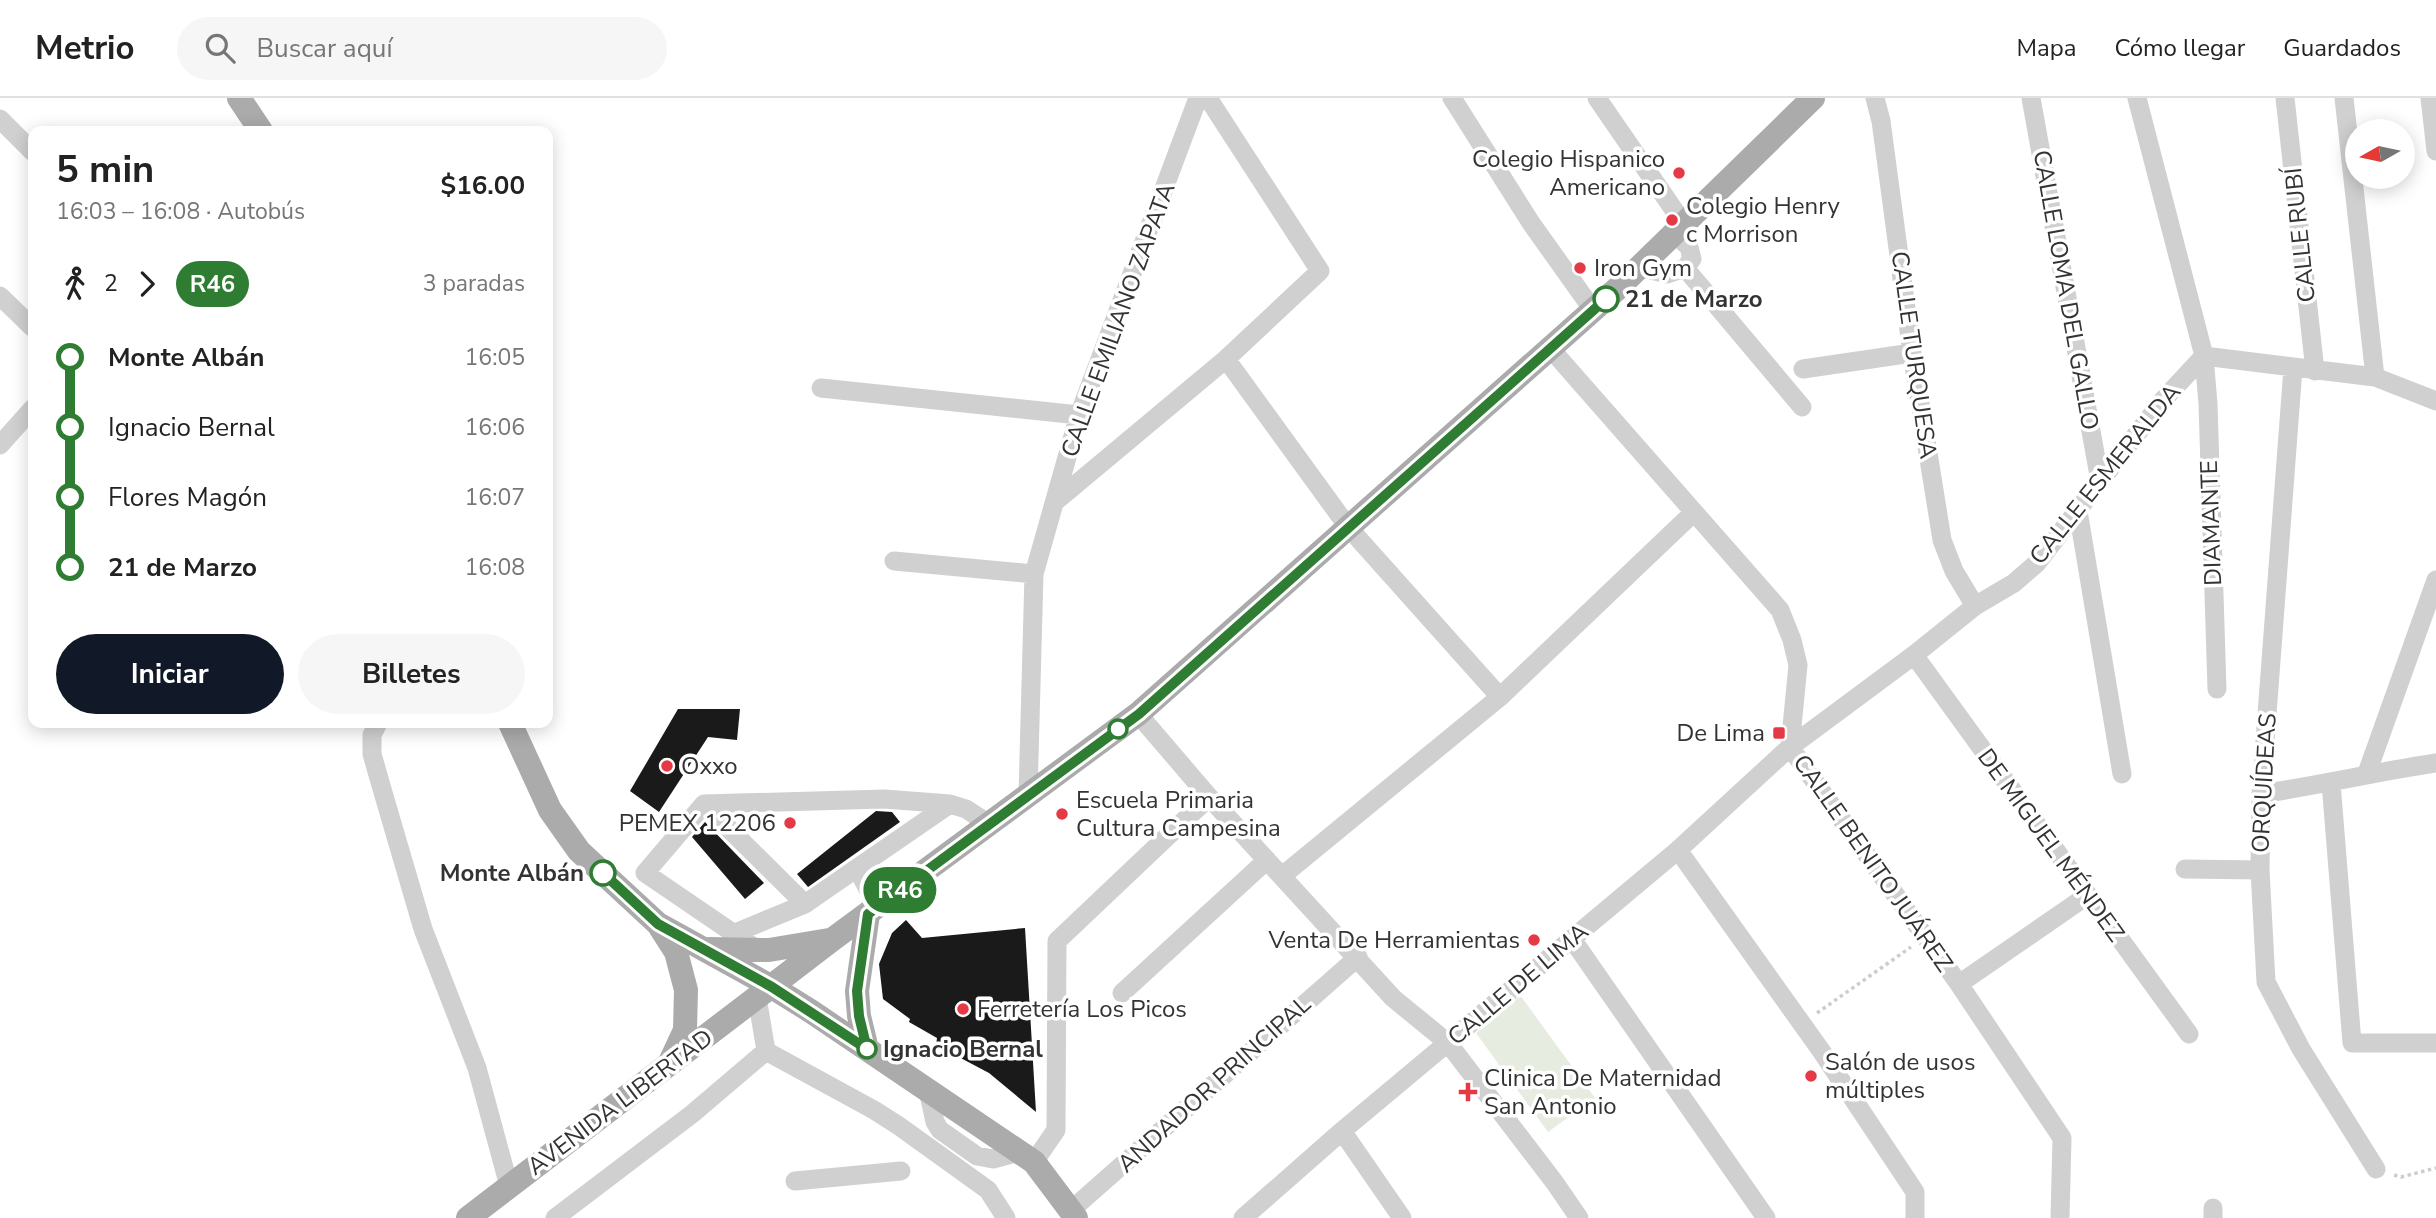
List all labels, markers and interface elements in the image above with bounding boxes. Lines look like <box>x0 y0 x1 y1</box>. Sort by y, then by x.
search box <box>177 17 667 80</box>
text: Metrio <box>35 26 135 71</box>
icon: search <box>201 29 239 67</box>
text: Buscar aquí <box>257 31 392 66</box>
text: Mapa <box>2016 32 2076 64</box>
text: Cómo llegar <box>2114 32 2245 64</box>
text: Guardados <box>2283 32 2401 64</box>
north arrow <box>2345 119 2415 189</box>
map controls <box>2345 119 2415 189</box>
place label: Colegio Hispanico Americano <box>1472 143 1665 203</box>
text: 5 min <box>56 144 154 195</box>
street label: CALLE LOMA DEL GALLO <box>2026 148 2106 432</box>
street label: CALLE RUBÍ <box>2277 164 2323 304</box>
marker: Colegio Hispanico Americano <box>1671 165 1687 181</box>
text: $16.00 <box>441 168 525 203</box>
street label: CALLE EMILIANO ZAPATA <box>1053 178 1183 462</box>
place label: Colegio Henry c Morrison <box>1686 190 1841 250</box>
text: 16:03 – 16:08 · Autobús <box>56 196 305 227</box>
marker: Colegio Henry c Morrison <box>1664 212 1680 228</box>
street label: CALLE TURQUESA <box>1884 249 1944 461</box>
place label: Iron Gym <box>1594 252 1692 284</box>
marker: Iron Gym <box>1572 260 1588 276</box>
icon: walk <box>56 265 94 303</box>
icon: forward <box>128 265 166 303</box>
text: 2 <box>104 268 118 299</box>
text: R46 <box>190 268 235 300</box>
text: 3 paradas <box>423 268 525 299</box>
place label: 21 de Marzo <box>1625 283 1763 315</box>
marker: 21 de Marzo <box>1593 286 1619 312</box>
text: Monte Albán <box>108 340 264 375</box>
text: 16:05 <box>465 342 525 373</box>
street label: CALLE ESMERALDA <box>2022 377 2188 571</box>
text: Ignacio Bernal <box>108 410 275 445</box>
text: 16:06 <box>465 412 525 443</box>
street label: DIAMANTE <box>2193 460 2229 586</box>
text: Flores Magón <box>108 480 267 515</box>
text: 16:07 <box>465 482 525 513</box>
text: 21 de Marzo <box>108 550 257 585</box>
text: 16:08 <box>465 552 525 583</box>
button: Iniciar <box>56 634 284 714</box>
button: Billetes <box>298 634 525 714</box>
street label: ORQUÍDEAS <box>2244 712 2284 854</box>
place label: De Lima <box>1676 717 1765 749</box>
unlabelled marker <box>1108 719 1128 739</box>
marker: De Lima <box>1771 725 1787 741</box>
street label: DE MIGUEL MÉNDEZ <box>1970 742 2132 948</box>
street label: CALLE BENITO JUÁREZ <box>1786 748 1960 978</box>
place label: Oxxo <box>681 750 738 782</box>
marker: Oxxo <box>659 758 675 774</box>
place label: Escuela Primaria Cultura Campesina <box>1076 784 1281 844</box>
marker: Escuela Primaria Cultura Campesina <box>1054 806 1070 822</box>
place label: PEMEX 12206 <box>619 807 776 839</box>
marker: PEMEX 12206 <box>782 815 798 831</box>
place label: Monte Albán <box>440 857 584 889</box>
marker: Monte Albán <box>590 860 616 886</box>
line badge: R46 <box>860 867 940 913</box>
text: R46 <box>877 874 923 906</box>
street label: CALLE DE LIMA <box>1441 915 1596 1052</box>
place label: Venta De Herramientas <box>1267 924 1520 956</box>
marker: Venta De Herramientas <box>1526 932 1542 948</box>
street label: ANDADOR PRINCIPAL <box>1110 988 1318 1180</box>
place label: Ferretería Los Picos <box>977 993 1187 1025</box>
marker: Ferretería Los Picos <box>955 1001 971 1017</box>
street label: AVENIDA LIBERTAD <box>521 1022 719 1182</box>
place label: Ignacio Bernal <box>883 1033 1043 1065</box>
marker: Ignacio Bernal <box>857 1039 877 1059</box>
place label: Salón de usos múltiples <box>1825 1046 1975 1106</box>
place label: Clinica De Maternidad San Antonio <box>1484 1062 1721 1122</box>
marker: Salón de usos múltiples <box>1803 1068 1819 1084</box>
marker: Clinica De Maternidad San Antonio <box>1458 1082 1478 1102</box>

